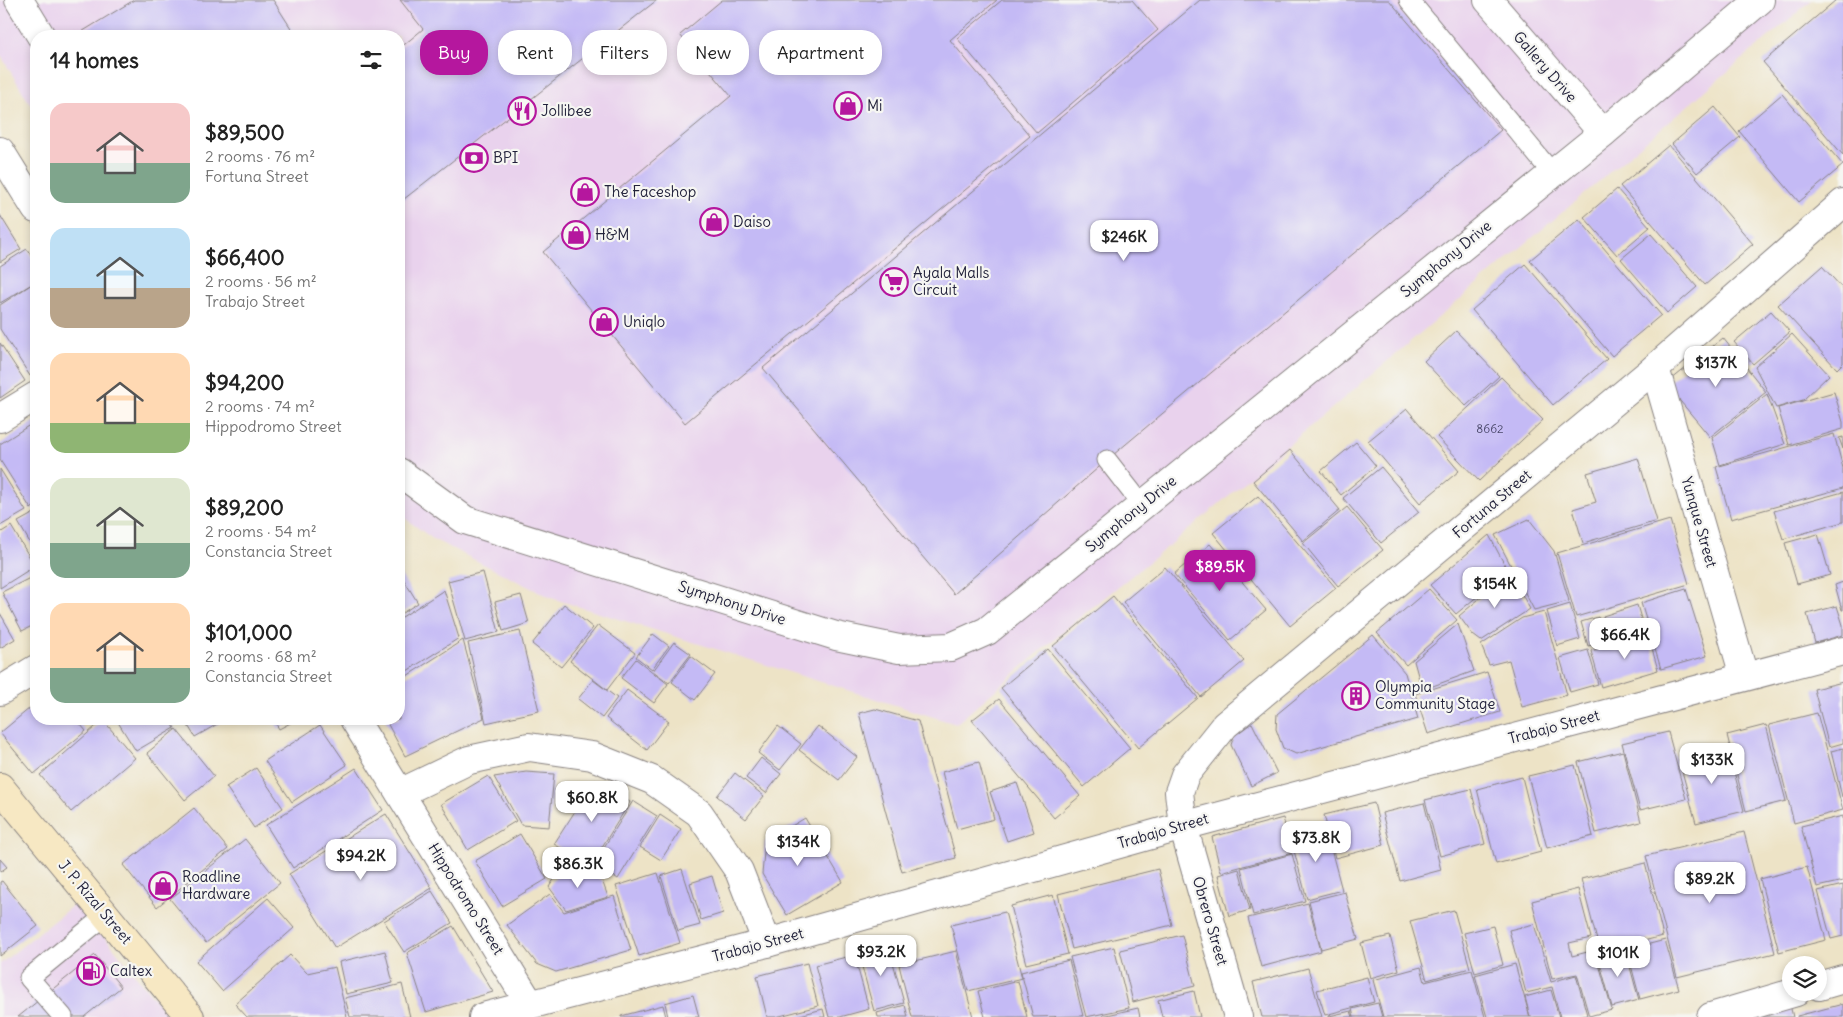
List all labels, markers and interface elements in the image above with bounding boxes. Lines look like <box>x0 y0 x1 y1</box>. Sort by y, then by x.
street label: Gallery Drive <box>1509 27 1581 106</box>
chip: Buy <box>420 30 488 75</box>
chip: Rent <box>498 30 572 75</box>
chip: Filters <box>582 30 667 75</box>
chip: New <box>677 30 749 75</box>
chip: Apartment <box>759 30 882 75</box>
icon: filters <box>357 46 385 74</box>
text: 14 homes <box>50 47 139 74</box>
shop icon: Mi <box>833 91 863 121</box>
restaurant icon: Jollibee <box>507 96 537 126</box>
place label: Mi <box>867 96 882 115</box>
place label: Jollibee <box>541 101 592 120</box>
text: $89,500 <box>205 119 285 146</box>
icon: home <box>90 123 150 183</box>
bank icon: BPI <box>459 143 489 173</box>
text: 2 rooms · 76 m² <box>205 146 315 166</box>
place label: BPI <box>493 148 518 167</box>
text: Fortuna Street <box>205 166 309 186</box>
shop icon: The Faceshop <box>570 177 600 207</box>
place label: The Faceshop <box>604 182 696 201</box>
shop icon: Daiso <box>699 207 729 237</box>
place label: Daiso <box>733 212 771 231</box>
street label: Symphony Drive <box>1396 216 1495 301</box>
shop icon: H&M <box>561 220 591 250</box>
pin: $246K <box>1089 220 1159 262</box>
place label: H&M <box>595 225 629 244</box>
text: $246K <box>1101 226 1147 246</box>
text: $66,400 <box>205 244 285 271</box>
icon: home <box>90 248 150 308</box>
place label: Ayala Malls Circuit <box>913 263 990 299</box>
supermarket icon: Ayala Malls Circuit <box>879 267 909 297</box>
text: 2 rooms · 56 m² <box>205 271 317 291</box>
text: Trabajo Street <box>205 291 305 311</box>
shop icon: Uniqlo <box>589 307 619 337</box>
place label: Uniqlo <box>623 312 665 331</box>
pin: $137K <box>1681 346 1751 388</box>
text: $137K <box>1695 352 1737 372</box>
text: $94,200 <box>205 369 284 396</box>
icon: home <box>90 373 150 433</box>
text: 2 rooms · 74 m² <box>205 396 315 416</box>
text: Hippodromo Street <box>205 416 342 436</box>
house number: 8662 <box>1476 421 1504 436</box>
street label: Fortuna Street <box>1448 465 1535 542</box>
street label: Symphony Drive <box>1081 471 1180 556</box>
street label: Yunque Street <box>1677 474 1722 569</box>
text: $89,200 <box>205 494 284 521</box>
icon: home <box>90 498 150 558</box>
text: 2 rooms · 54 m² <box>205 521 317 541</box>
text: Constancia Street <box>205 541 332 561</box>
pin: $89.5K <box>1179 550 1261 592</box>
text: $89.5K <box>1195 556 1245 576</box>
pin: $154K <box>1460 566 1530 609</box>
text: $154K <box>1473 573 1517 593</box>
street label: Symphony Drive <box>676 576 788 629</box>
pin: $66.4K <box>1584 618 1666 660</box>
text: $101,000 <box>205 619 293 646</box>
icon: home <box>90 623 150 683</box>
text: $66.4K <box>1600 624 1650 644</box>
text: 2 rooms · 68 m² <box>205 646 317 666</box>
text: Constancia Street <box>205 666 332 686</box>
place label: Olympia Community Stage <box>1375 677 1495 713</box>
building icon: Olympia Community Stage <box>1341 681 1371 711</box>
street label: Trabajo Street <box>1506 705 1602 748</box>
pin: $133K <box>1677 742 1747 785</box>
text: $133K <box>1690 749 1734 769</box>
pin: $60.8K <box>551 780 633 823</box>
text: $60.8K <box>566 787 618 807</box>
street label: Trabajo Street <box>1115 808 1210 853</box>
pin: $73.8K <box>1275 820 1357 863</box>
pin: $134K <box>763 824 833 867</box>
text: $73.8K <box>1292 827 1340 847</box>
text: $134K <box>776 831 820 851</box>
pin: $94.2K <box>320 838 402 881</box>
street label: Hippodromo Street <box>424 839 508 958</box>
text: $94.2K <box>336 845 386 865</box>
pin: $86.3K <box>537 846 619 889</box>
text: $86.3K <box>553 853 603 873</box>
street label: J. P. Rizal Street <box>55 856 136 948</box>
pin: $89.2K <box>1669 862 1751 904</box>
place label: Roadline Hardware <box>182 867 250 903</box>
text: $89.2K <box>1686 868 1734 888</box>
shop icon: Roadline Hardware <box>148 871 178 901</box>
street label: Obrero Street <box>1189 874 1232 968</box>
street label: Trabajo Street <box>710 923 806 966</box>
pin: $93.2K <box>840 934 922 977</box>
pin: $101K <box>1583 936 1653 978</box>
text: $93.2K <box>856 941 906 961</box>
text: $101K <box>1597 942 1639 962</box>
fuel station icon: Caltex <box>76 956 106 986</box>
map controls <box>1782 956 1827 1001</box>
button: layers <box>1782 956 1827 1001</box>
place label: Caltex <box>110 961 153 980</box>

